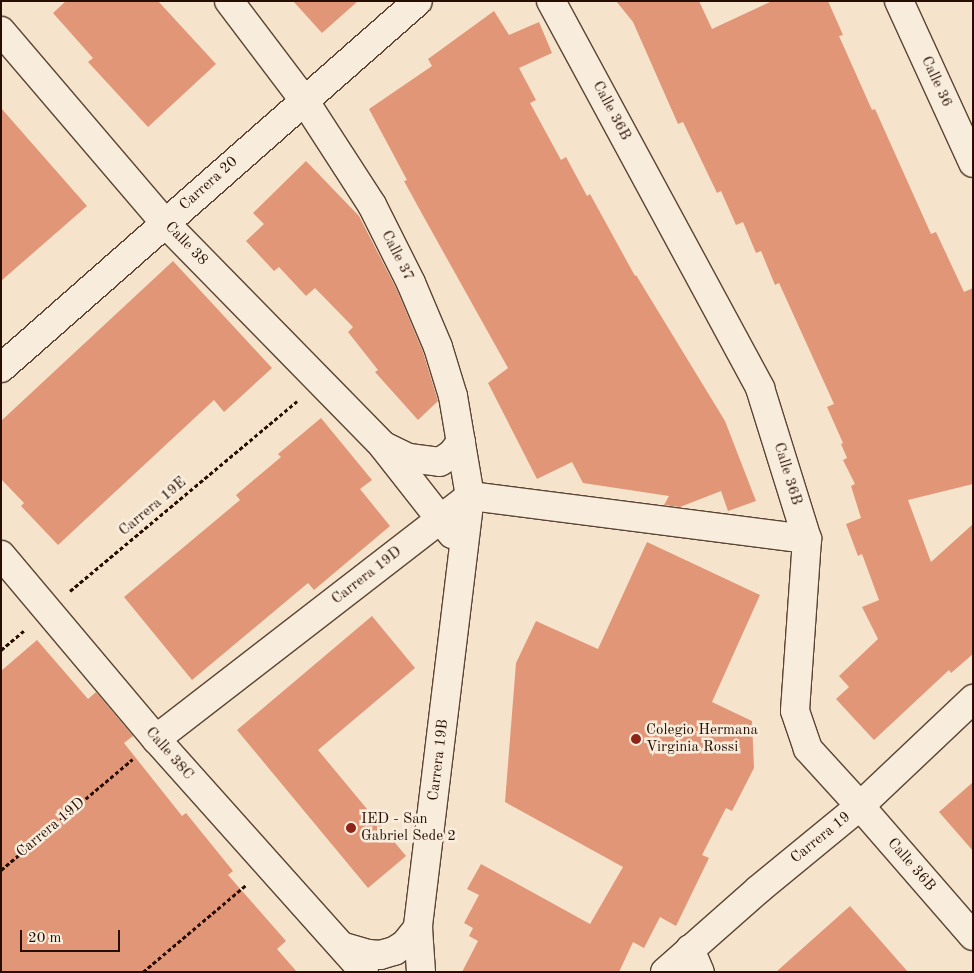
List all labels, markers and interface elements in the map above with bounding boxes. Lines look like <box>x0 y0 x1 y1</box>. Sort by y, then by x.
street label: Calle 36 <box>916 54 956 110</box>
street label: Calle 36B <box>588 78 634 144</box>
street label: Carrera 20 <box>176 153 242 215</box>
street label: Calle 38 <box>161 218 211 270</box>
street label: Calle 37 <box>377 228 417 284</box>
street label: Calle 36B <box>769 441 805 507</box>
street label: Carrera 19E <box>116 474 190 540</box>
street label: Carrera 19D <box>329 543 405 609</box>
street label: Carrera 19B <box>425 718 453 802</box>
place label: Colegio Hermana Virginia Rossi <box>646 721 758 756</box>
street label: Calle 38C <box>141 724 197 784</box>
marker: Colegio Hermana Virginia Rossi <box>630 733 642 745</box>
street label: Carrera 19D <box>13 794 89 862</box>
street label: Carrera 19 <box>787 808 855 868</box>
place label: IED - San Gabriel Sede 2 <box>361 810 456 845</box>
marker: IED - San Gabriel Sede 2 <box>345 822 357 834</box>
street label: Calle 36B <box>883 835 939 895</box>
scale bar <box>22 920 122 952</box>
text: 20 m <box>28 931 62 946</box>

